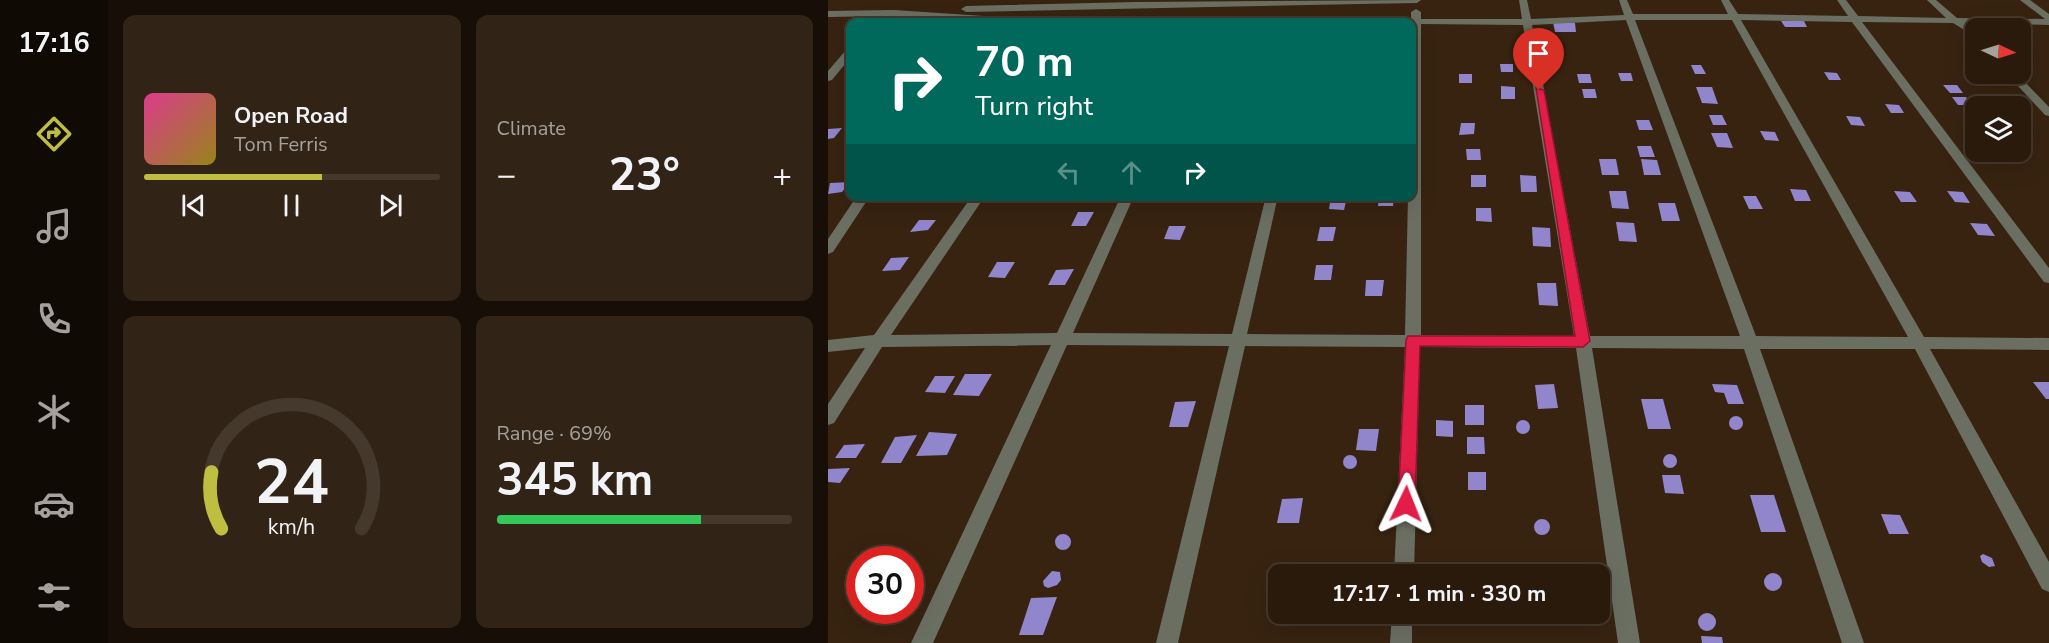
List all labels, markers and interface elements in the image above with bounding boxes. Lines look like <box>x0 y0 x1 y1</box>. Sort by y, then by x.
north arrow <box>1965 18 2031 84</box>
map controls <box>1965 18 2031 162</box>
text: 17:16 <box>18 25 90 62</box>
pin <box>1513 28 1564 90</box>
text: 70 m <box>975 34 1074 91</box>
icon: arrive <box>1522 37 1555 70</box>
icon: right <box>876 42 954 120</box>
text: Turn right <box>975 88 1093 125</box>
button: layers <box>1965 96 2031 162</box>
text: Open Road <box>234 101 348 131</box>
icon: directions <box>33 113 75 155</box>
text: Climate <box>497 115 566 142</box>
text: Tom Ferris <box>234 131 328 158</box>
text: 23° <box>609 145 680 206</box>
text: − <box>497 153 516 198</box>
text: + <box>772 153 792 198</box>
icon: left <box>1052 156 1085 189</box>
icon: ahead <box>1115 156 1148 189</box>
icon: right <box>1178 156 1211 189</box>
icon: previous <box>177 189 210 222</box>
icon: pause <box>275 189 308 222</box>
icon: next <box>374 189 407 222</box>
icon: music <box>33 205 75 247</box>
icon: phone <box>33 298 75 340</box>
icon: climate <box>33 391 75 433</box>
text: Range · 69% <box>497 420 612 447</box>
text: 24 <box>254 440 329 525</box>
text: 345 km <box>497 450 653 511</box>
position arrow <box>1374 472 1438 536</box>
icon: car <box>33 483 75 525</box>
text: km/h <box>268 512 315 542</box>
speed limit sign: 30 <box>846 546 924 624</box>
icon: filters <box>33 576 75 618</box>
text: 17:17 · 1 min · 330 m <box>1332 579 1546 609</box>

